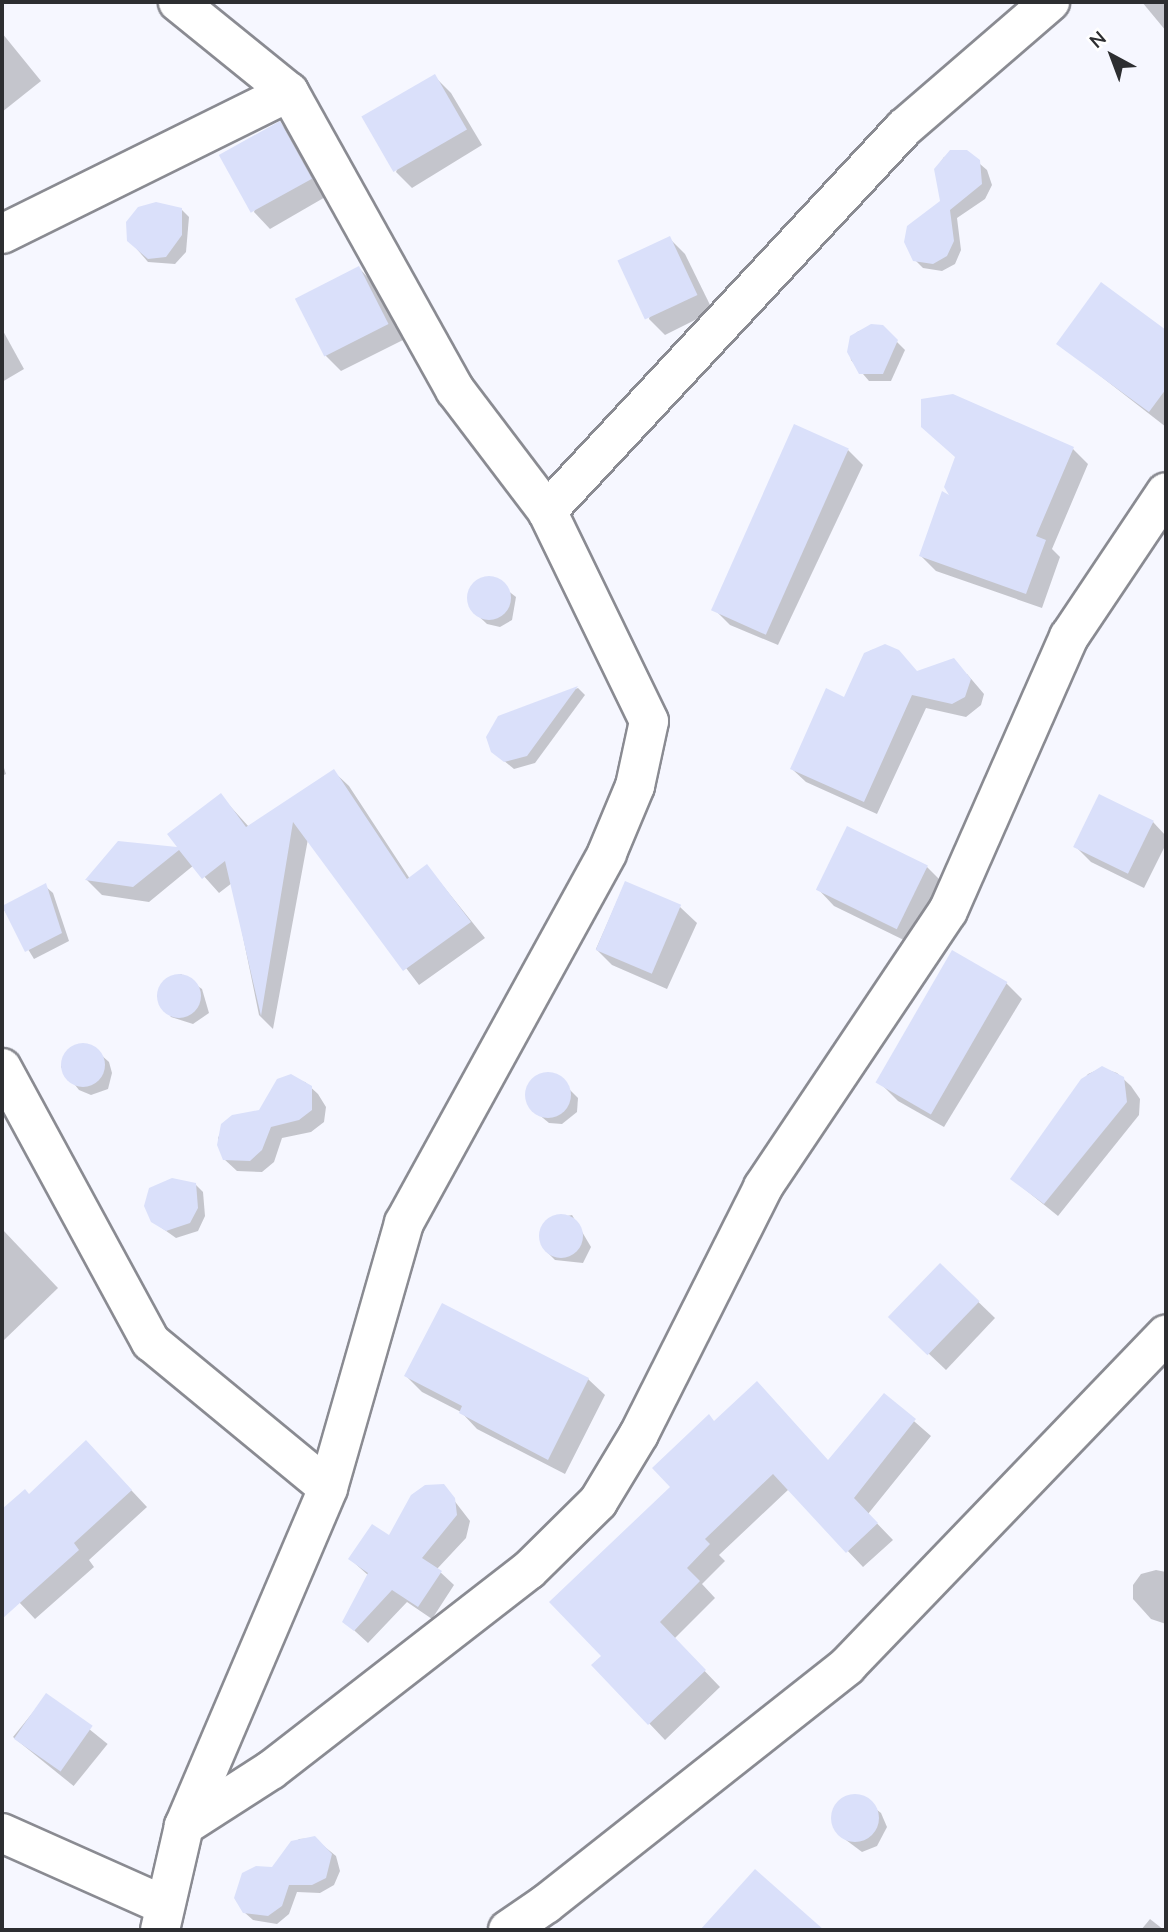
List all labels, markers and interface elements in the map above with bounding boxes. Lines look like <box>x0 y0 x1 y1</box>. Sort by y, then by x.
north arrow <box>1077 21 1147 91</box>
text: N <box>1084 26 1112 55</box>

